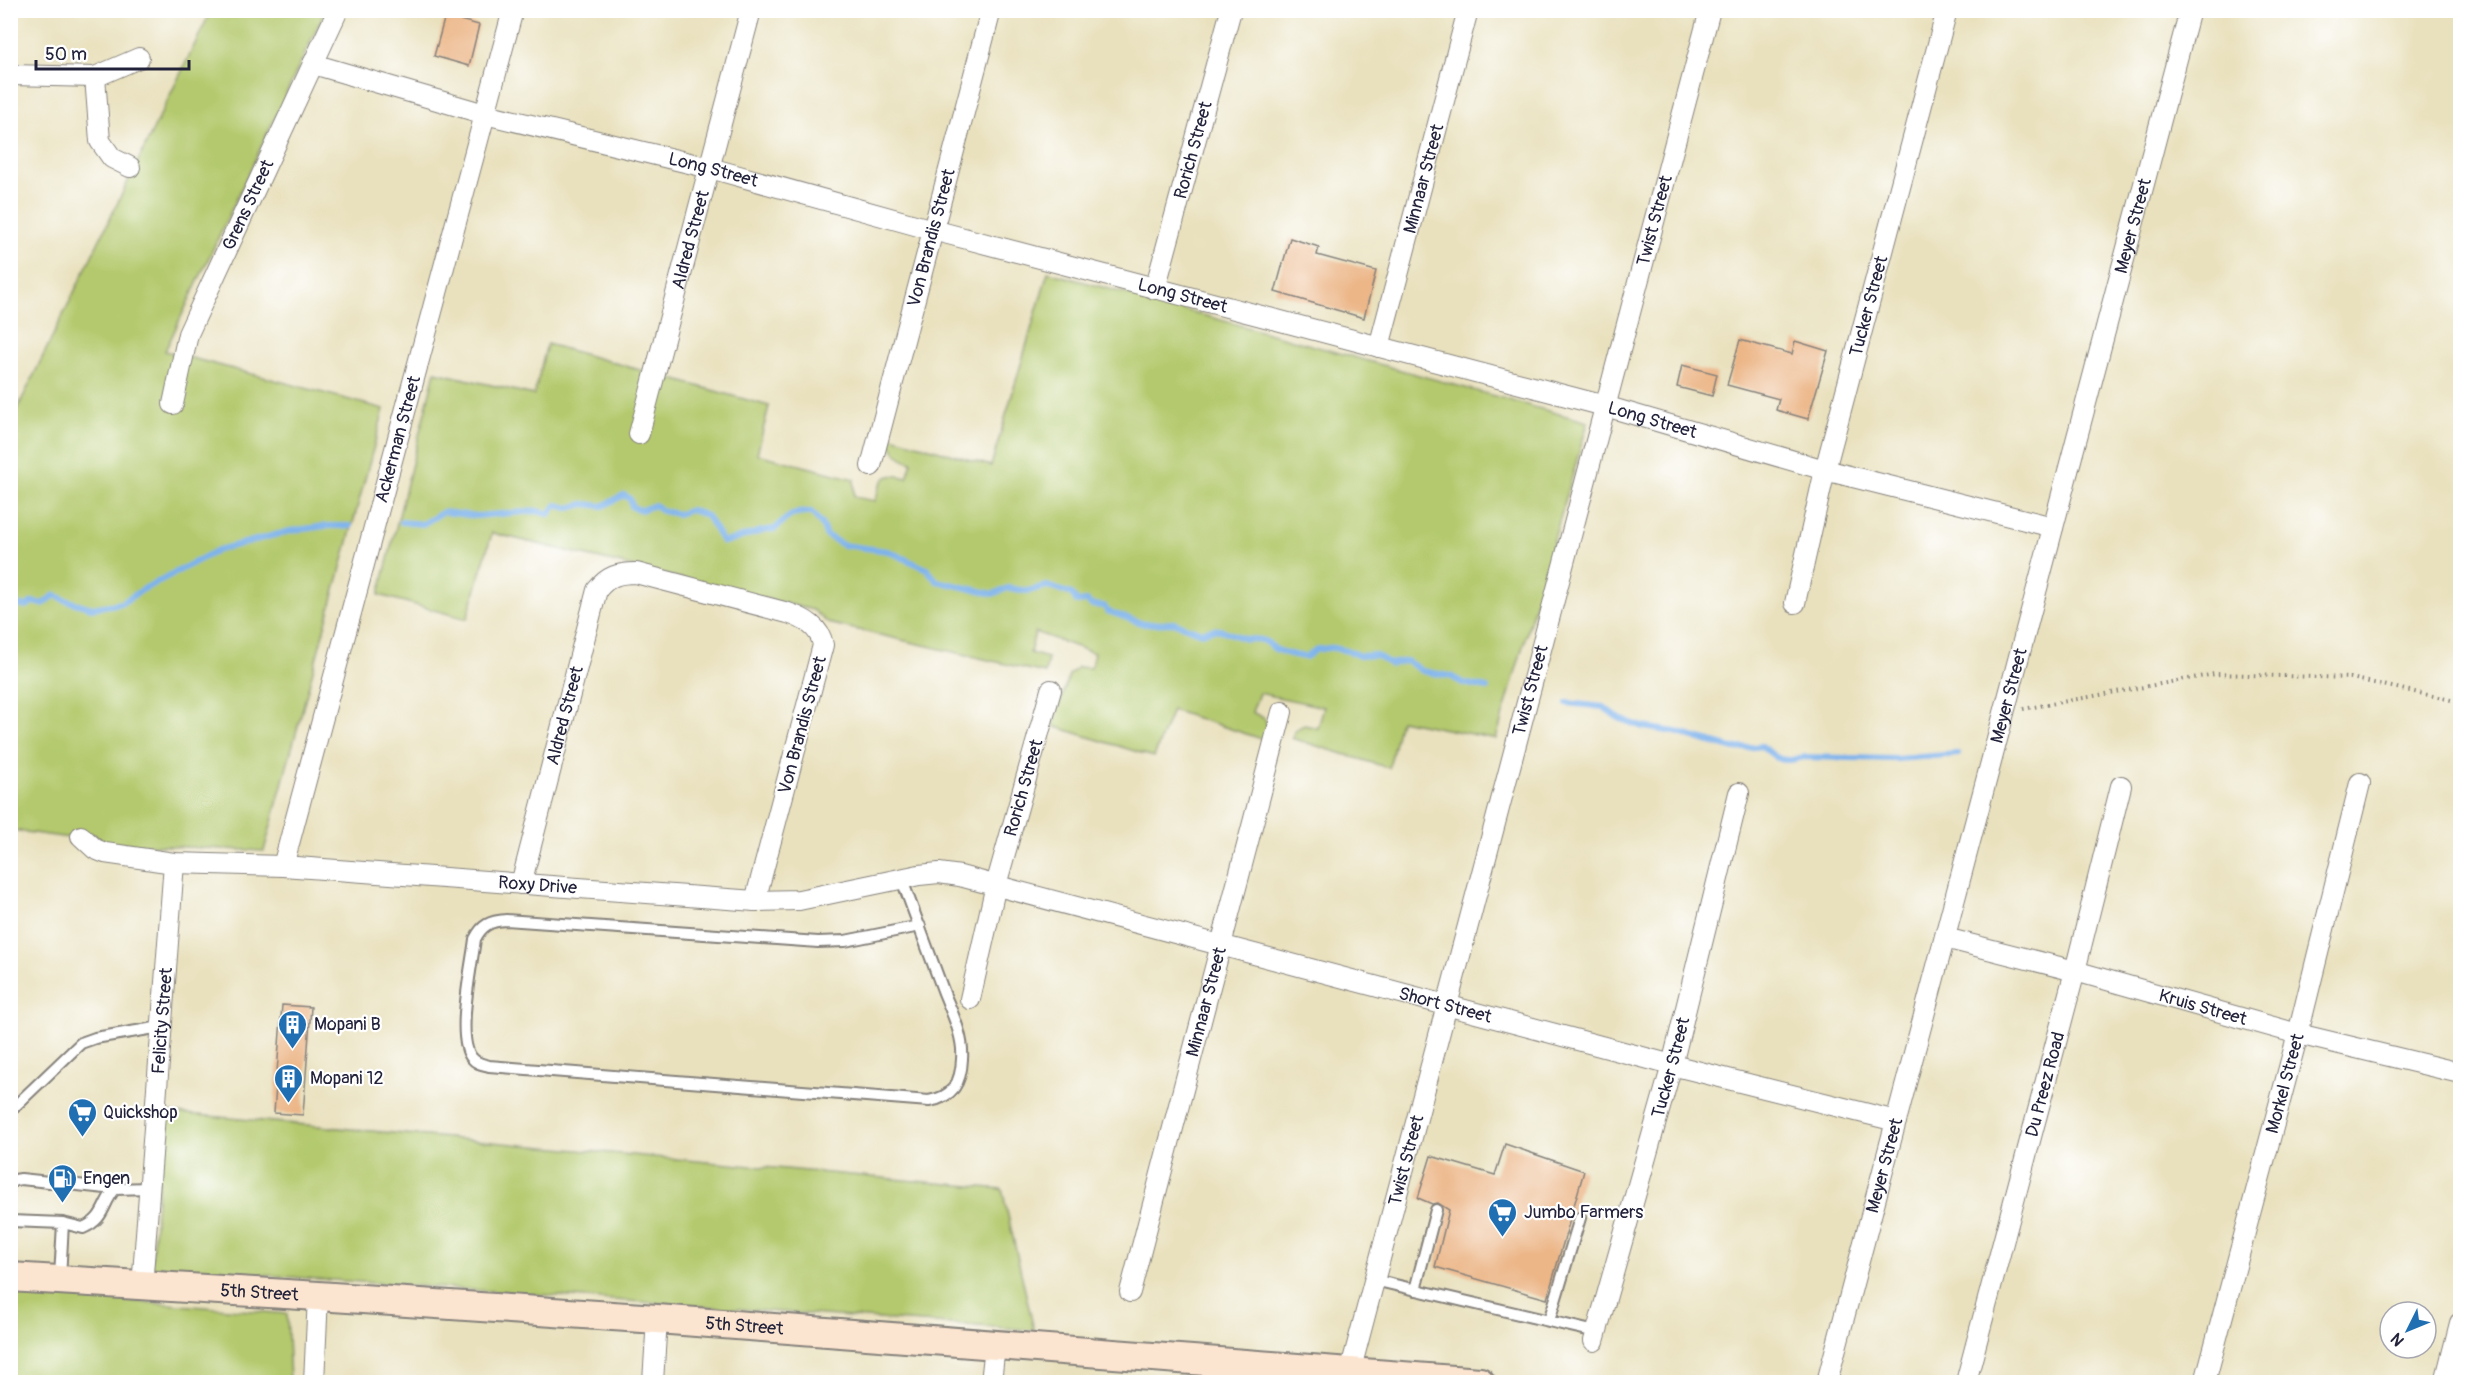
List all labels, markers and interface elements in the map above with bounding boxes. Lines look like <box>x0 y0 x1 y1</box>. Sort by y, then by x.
scale bar <box>36 33 189 71</box>
text: 50 m <box>45 43 87 66</box>
street label: Rorich Street <box>1169 98 1218 202</box>
street label: Minnaar Street <box>1398 121 1450 236</box>
street label: Long Street <box>666 147 761 193</box>
street label: Grens Street <box>217 155 279 254</box>
street label: Von Brandis Street <box>902 166 961 309</box>
street label: Twist Street <box>1632 172 1678 269</box>
street label: Meyer Street <box>2110 175 2157 276</box>
street label: Aldred Street <box>667 187 715 292</box>
street label: Tucker Street <box>1845 253 1894 359</box>
street label: Long Street <box>1135 273 1230 319</box>
street label: Ackerman Street <box>370 373 426 505</box>
street label: Long Street <box>1605 396 1700 444</box>
street label: Twist Street <box>1508 642 1554 738</box>
street label: Meyer Street <box>1986 645 2033 746</box>
street label: Von Brandis Street <box>773 653 832 797</box>
street label: Aldred Street <box>541 663 589 768</box>
street label: Rorich Street <box>999 736 1049 839</box>
street label: Roxy Drive <box>497 871 578 900</box>
street label: Minnaar Street <box>1181 944 1232 1059</box>
street label: Felicity Street <box>147 966 178 1075</box>
street label: Short Street <box>1396 982 1495 1029</box>
street label: Kruis Street <box>2156 984 2250 1031</box>
building icon: Mopani B <box>277 1008 309 1050</box>
place label: Mopani B <box>314 1013 381 1036</box>
street label: Tucker Street <box>1647 1014 1696 1121</box>
street label: Du Preez Road <box>2020 1029 2070 1140</box>
street label: Morkel Street <box>2261 1030 2310 1136</box>
building icon: Mopani 12 <box>273 1062 305 1104</box>
place label: Mopani 12 <box>310 1067 384 1090</box>
supermarket icon: Quickshop <box>66 1096 98 1138</box>
place label: Quickshop <box>103 1101 178 1124</box>
street label: Twist Street <box>1383 1112 1430 1208</box>
street label: Meyer Street <box>1861 1115 1909 1216</box>
fuel station icon: Engen <box>46 1162 78 1204</box>
place label: Engen <box>83 1167 130 1190</box>
supermarket icon: Jumbo Farmers <box>1487 1196 1519 1238</box>
place label: Jumbo Farmers <box>1524 1201 1643 1224</box>
street label: 5th Street <box>220 1279 300 1307</box>
north arrow <box>2378 1300 2438 1360</box>
street label: 5th Street <box>704 1312 785 1341</box>
text: N <box>2387 1329 2409 1350</box>

